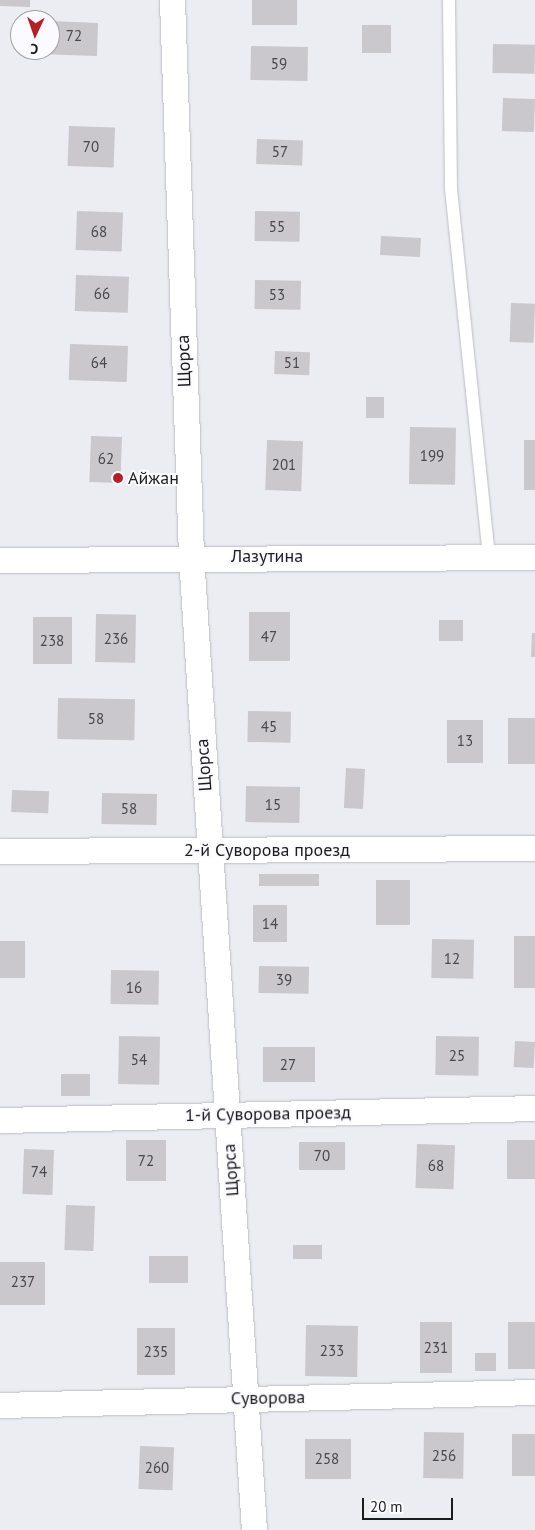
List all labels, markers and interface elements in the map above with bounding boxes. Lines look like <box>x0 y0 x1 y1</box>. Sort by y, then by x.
north arrow <box>10 10 60 60</box>
house number: 72 <box>66 27 82 45</box>
text: С <box>30 40 39 58</box>
house number: 59 <box>271 55 287 73</box>
house number: 70 <box>83 138 99 156</box>
house number: 57 <box>272 143 288 161</box>
house number: 55 <box>269 218 285 236</box>
house number: 68 <box>91 223 107 241</box>
house number: 66 <box>94 285 110 303</box>
house number: 53 <box>269 286 285 304</box>
street label: Щорса <box>172 334 196 388</box>
house number: 64 <box>91 354 107 372</box>
house number: 51 <box>284 354 300 372</box>
house number: 199 <box>420 447 444 465</box>
house number: 62 <box>98 450 114 468</box>
house number: 201 <box>272 456 296 474</box>
place label: Айжан <box>128 467 179 489</box>
marker: Айжан <box>112 472 124 484</box>
street label: Лазутина <box>231 545 303 567</box>
house number: 47 <box>261 628 277 646</box>
house number: 236 <box>104 630 128 648</box>
house number: 238 <box>40 632 64 650</box>
house number: 58 <box>88 710 104 728</box>
house number: 45 <box>261 718 277 736</box>
house number: 13 <box>457 732 473 750</box>
street label: Щорса <box>191 738 217 792</box>
house number: 15 <box>265 796 281 814</box>
house number: 58 <box>121 800 137 818</box>
street label: 2-й Суворова проезд <box>184 839 350 861</box>
house number: 14 <box>262 915 278 933</box>
house number: 12 <box>444 950 460 968</box>
house number: 39 <box>276 971 292 989</box>
house number: 16 <box>126 979 142 997</box>
house number: 25 <box>449 1047 465 1065</box>
house number: 54 <box>131 1051 147 1069</box>
house number: 27 <box>280 1056 296 1074</box>
street label: 1-й Суворова проезд <box>185 1102 351 1126</box>
street label: Щорса <box>218 1143 244 1197</box>
house number: 70 <box>314 1147 330 1165</box>
house number: 72 <box>138 1152 154 1170</box>
house number: 68 <box>428 1157 444 1175</box>
house number: 74 <box>31 1163 47 1181</box>
house number: 237 <box>11 1273 35 1291</box>
house number: 231 <box>424 1339 448 1357</box>
house number: 233 <box>320 1342 344 1360</box>
house number: 235 <box>144 1343 168 1361</box>
street label: Суворова <box>231 1387 305 1409</box>
house number: 256 <box>432 1447 456 1465</box>
house number: 258 <box>315 1450 339 1468</box>
house number: 260 <box>145 1459 169 1477</box>
scale bar <box>365 1488 456 1520</box>
text: 20 m <box>370 1497 403 1516</box>

